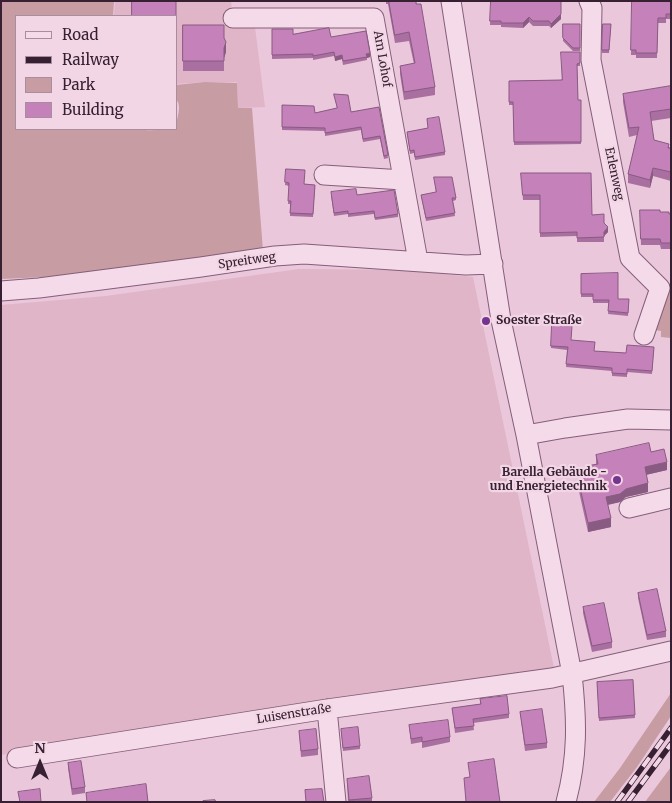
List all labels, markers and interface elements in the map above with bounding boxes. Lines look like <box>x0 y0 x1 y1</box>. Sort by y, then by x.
legend <box>15 15 178 130</box>
text: Road <box>62 25 98 44</box>
street label: Am Lohof <box>370 30 394 88</box>
text: Railway <box>62 50 119 69</box>
text: Park <box>62 75 95 94</box>
text: Building <box>62 100 124 119</box>
street label: Erlenweg <box>601 146 627 202</box>
street label: Spreitweg <box>217 250 277 272</box>
place label: Soester Straße <box>496 314 582 328</box>
marker: Soester Straße <box>480 315 492 327</box>
place label: Barella Gebäude - und Energietechnik <box>490 466 607 494</box>
marker: Barella Gebäude - und Energietechnik <box>611 474 623 486</box>
street label: Luisenstraße <box>256 701 332 727</box>
north arrow <box>15 738 65 788</box>
text: N <box>34 739 46 757</box>

